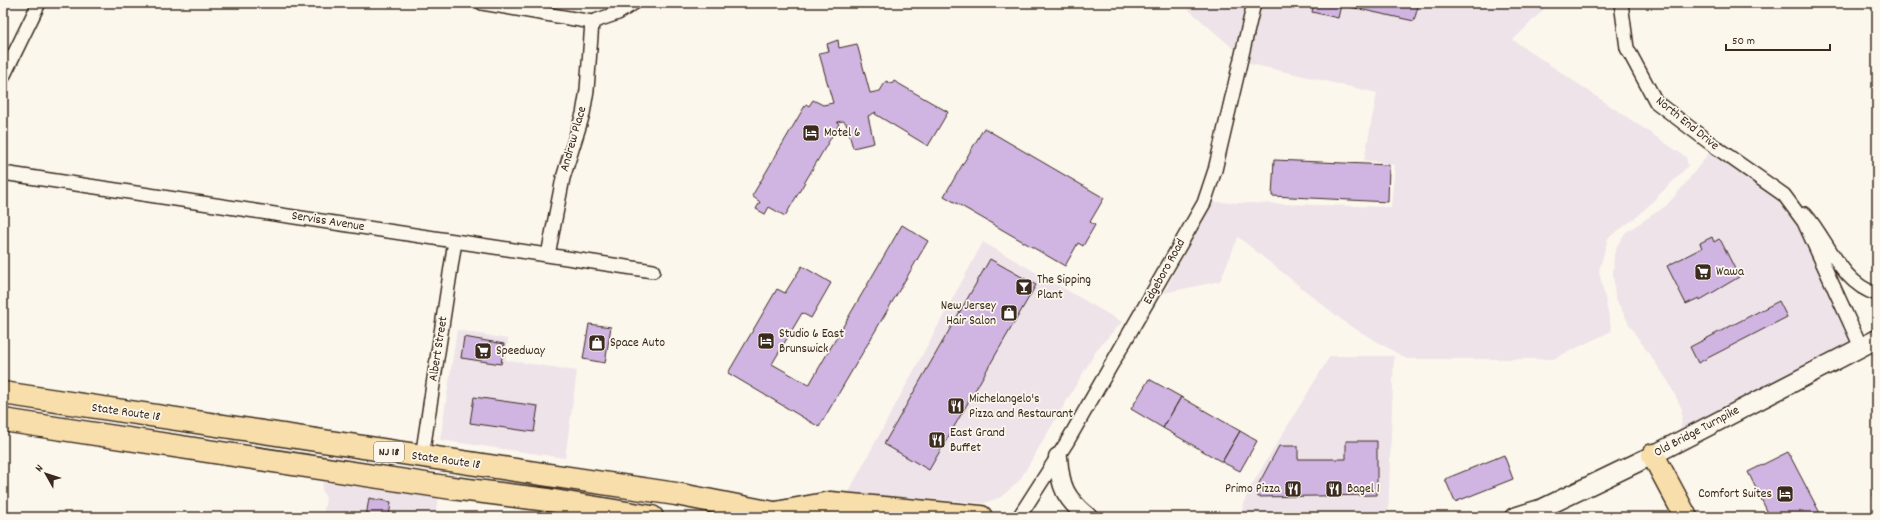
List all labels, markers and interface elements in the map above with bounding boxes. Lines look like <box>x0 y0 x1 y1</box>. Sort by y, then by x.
scale bar <box>1726 26 1830 52</box>
text: 50 m <box>1732 33 1755 50</box>
street label: North End Drive <box>1651 92 1723 156</box>
street label: Andrew Place <box>556 104 592 174</box>
hotel icon: Motel 6 <box>801 123 821 143</box>
place label: Motel 6 <box>824 124 860 143</box>
street label: Serviss Avenue <box>290 207 366 237</box>
street label: Edgeboro Road <box>1139 236 1191 308</box>
supermarket icon: Wawa <box>1693 262 1713 282</box>
place label: Wawa <box>1716 263 1745 282</box>
place label: The Sipping Plant <box>1037 271 1091 305</box>
bar icon: The Sipping Plant <box>1014 277 1034 297</box>
place label: New Jersey Hair Salon <box>941 297 997 331</box>
shop icon: New Jersey Hair Salon <box>999 303 1019 323</box>
street label: Albert Street <box>424 315 454 383</box>
place label: Studio 6 East Brunswick <box>779 325 844 359</box>
hotel icon: Studio 6 East Brunswick <box>756 331 776 351</box>
shop icon: Space Auto <box>587 333 607 353</box>
place label: Space Auto <box>610 334 665 353</box>
supermarket icon: Speedway <box>473 341 493 361</box>
place label: Speedway <box>496 342 546 361</box>
place label: Michelangelo's Pizza and Restaurant <box>969 390 1073 424</box>
restaurant icon: Michelangelo's Pizza and Restaurant <box>946 396 966 416</box>
street label: State Route 18 <box>90 399 162 427</box>
street label: Old Bridge Turnpike <box>1651 401 1743 463</box>
place label: East Grand Buffet <box>950 424 1005 458</box>
restaurant icon: East Grand Buffet <box>927 430 947 450</box>
road number: NJ 18 <box>374 442 404 462</box>
street label: State Route 18 <box>410 447 482 475</box>
north arrow <box>26 454 66 494</box>
text: N <box>32 461 48 476</box>
restaurant icon: Primo Pizza <box>1283 479 1303 499</box>
restaurant icon: Bagel 1 <box>1324 479 1344 499</box>
place label: Primo Pizza <box>1225 480 1281 499</box>
place label: Bagel 1 <box>1347 480 1380 499</box>
hotel icon: Comfort Suites <box>1775 484 1795 504</box>
place label: Comfort Suites <box>1698 485 1772 504</box>

